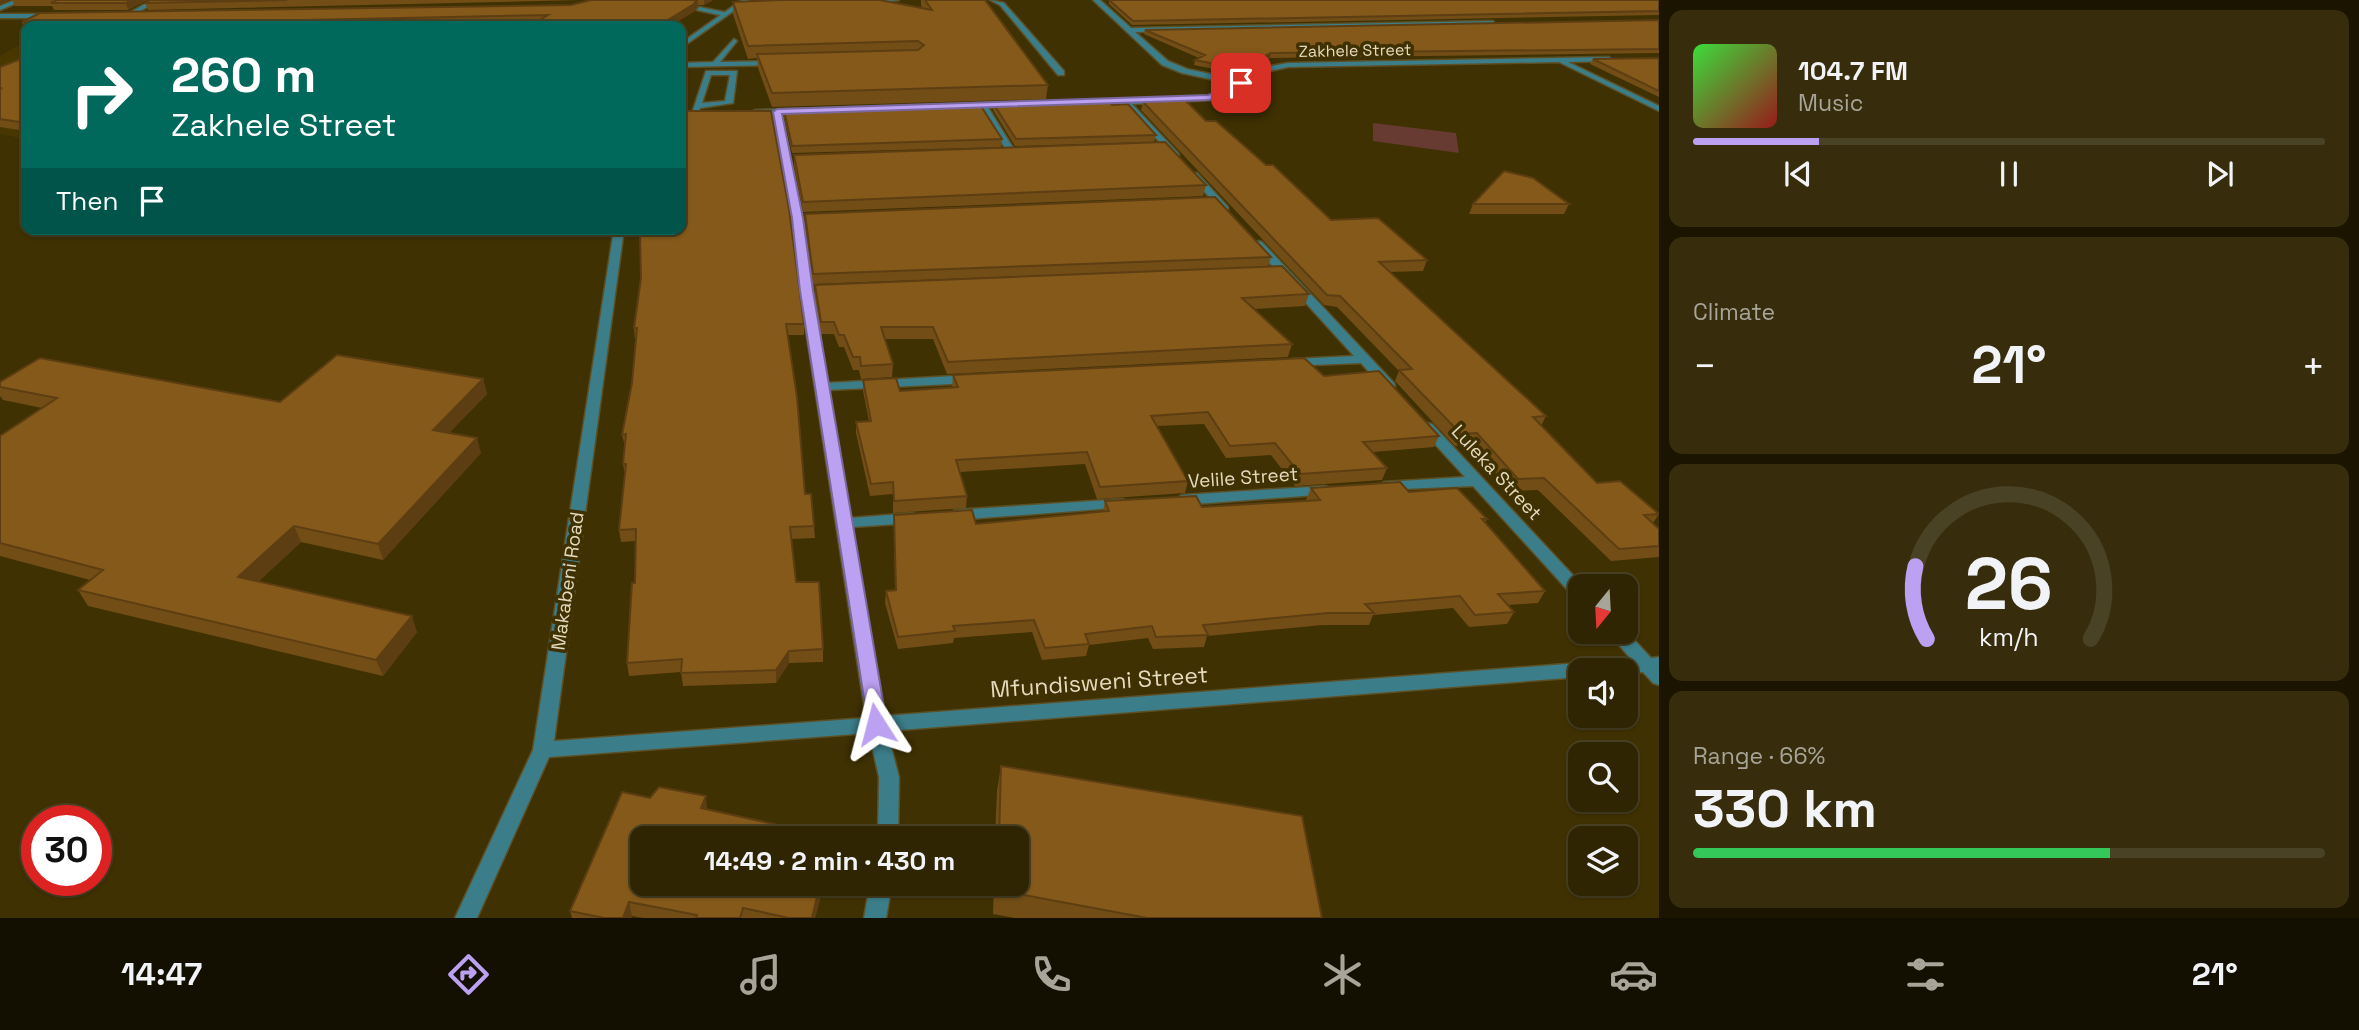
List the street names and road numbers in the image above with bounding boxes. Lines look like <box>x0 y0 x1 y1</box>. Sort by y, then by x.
street label: Zakhele Street <box>1298 39 1412 62</box>
street label: Luleka Street <box>1446 419 1547 525</box>
street label: Velile Street <box>1187 461 1299 494</box>
street label: Makabeni Road <box>545 510 590 652</box>
street label: Mfundisweni Street <box>989 659 1209 705</box>

